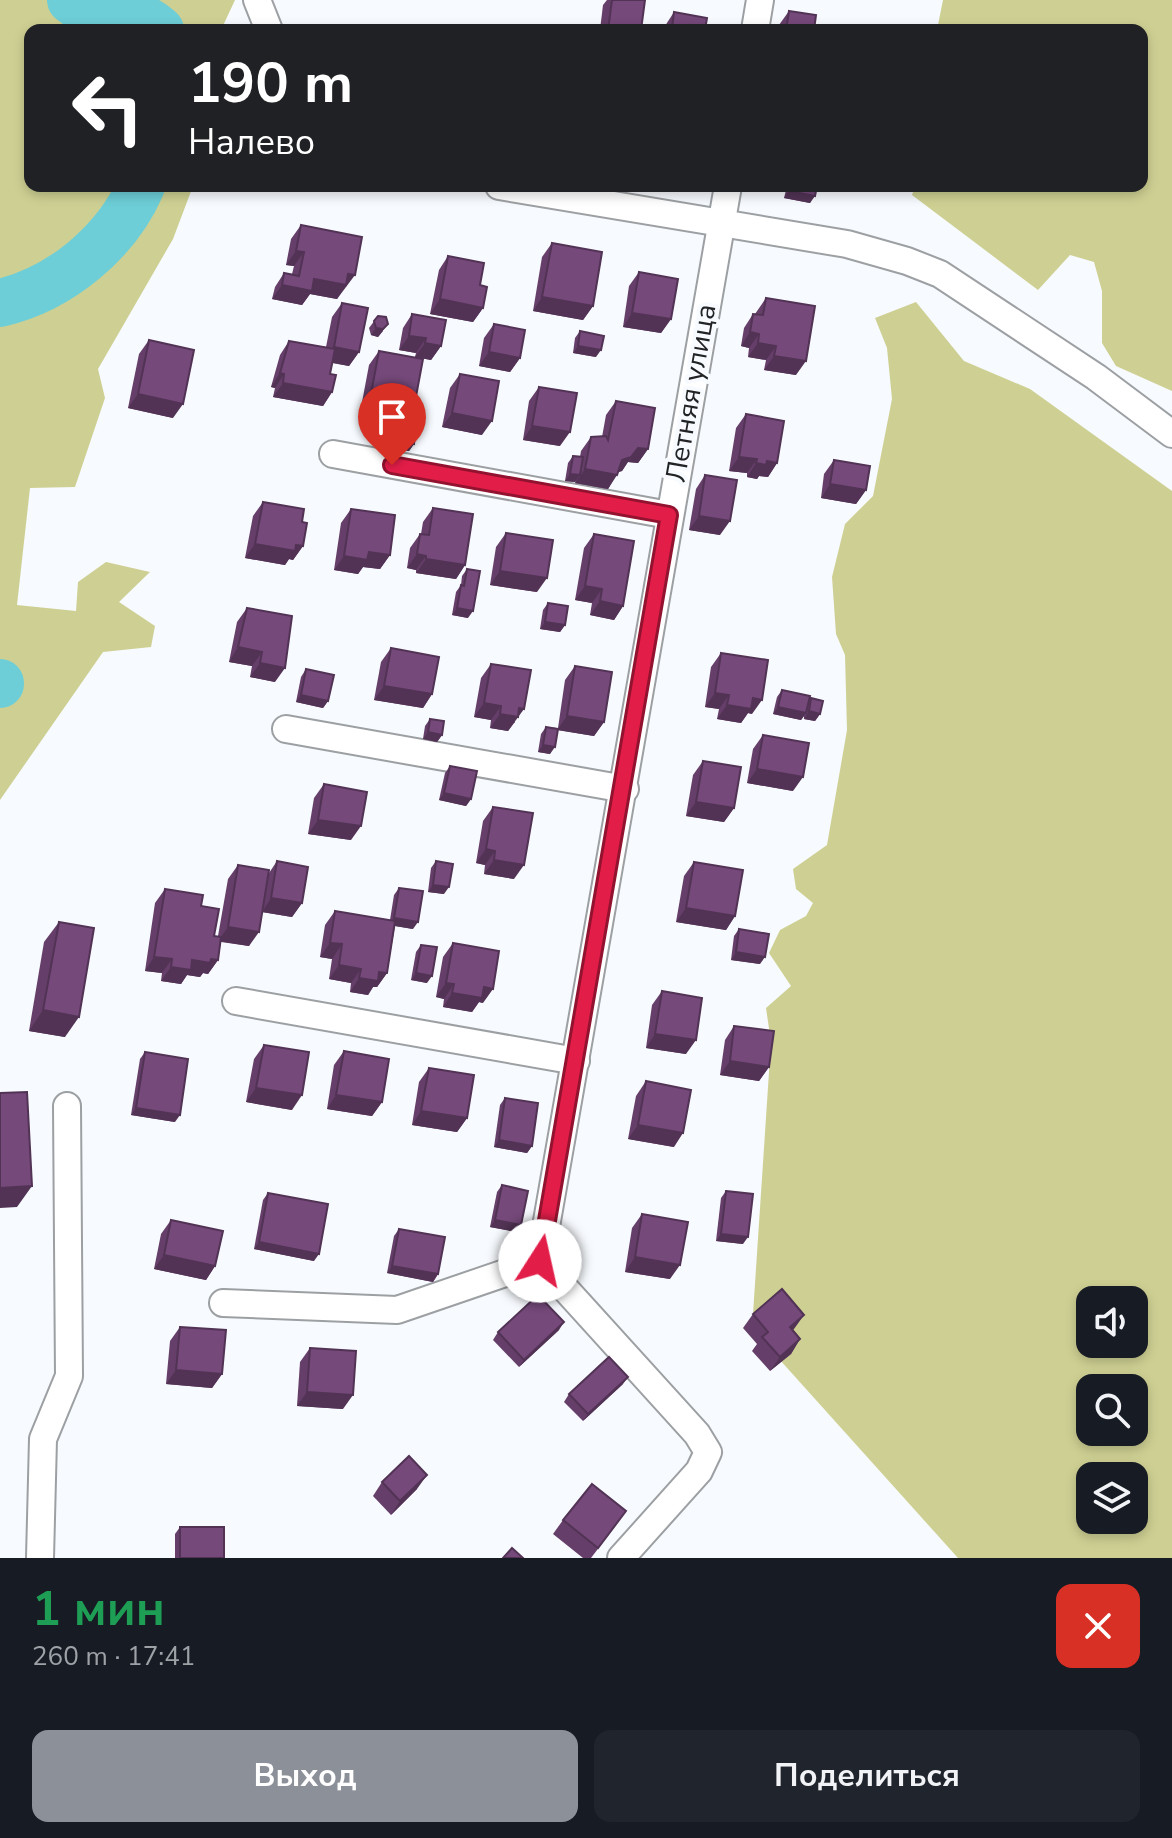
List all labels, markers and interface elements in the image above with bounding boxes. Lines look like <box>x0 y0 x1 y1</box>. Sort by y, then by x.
text: 190 m <box>188 45 353 122</box>
icon: left <box>56 56 160 160</box>
text: Налево <box>188 118 315 167</box>
street label: Летняя улица <box>657 301 725 485</box>
pin <box>358 383 426 465</box>
icon: arrive <box>370 395 414 439</box>
position arrow <box>498 1219 582 1303</box>
map controls <box>1076 1286 1148 1534</box>
button: sound <box>1076 1286 1148 1358</box>
button: search <box>1076 1374 1148 1446</box>
button: layers <box>1076 1462 1148 1534</box>
text: 1 мин <box>32 1576 165 1642</box>
button: close <box>1056 1584 1140 1668</box>
text: 260 m · 17:41 <box>32 1639 195 1674</box>
button: Выход <box>32 1730 578 1822</box>
button: Поделиться <box>594 1730 1140 1822</box>

